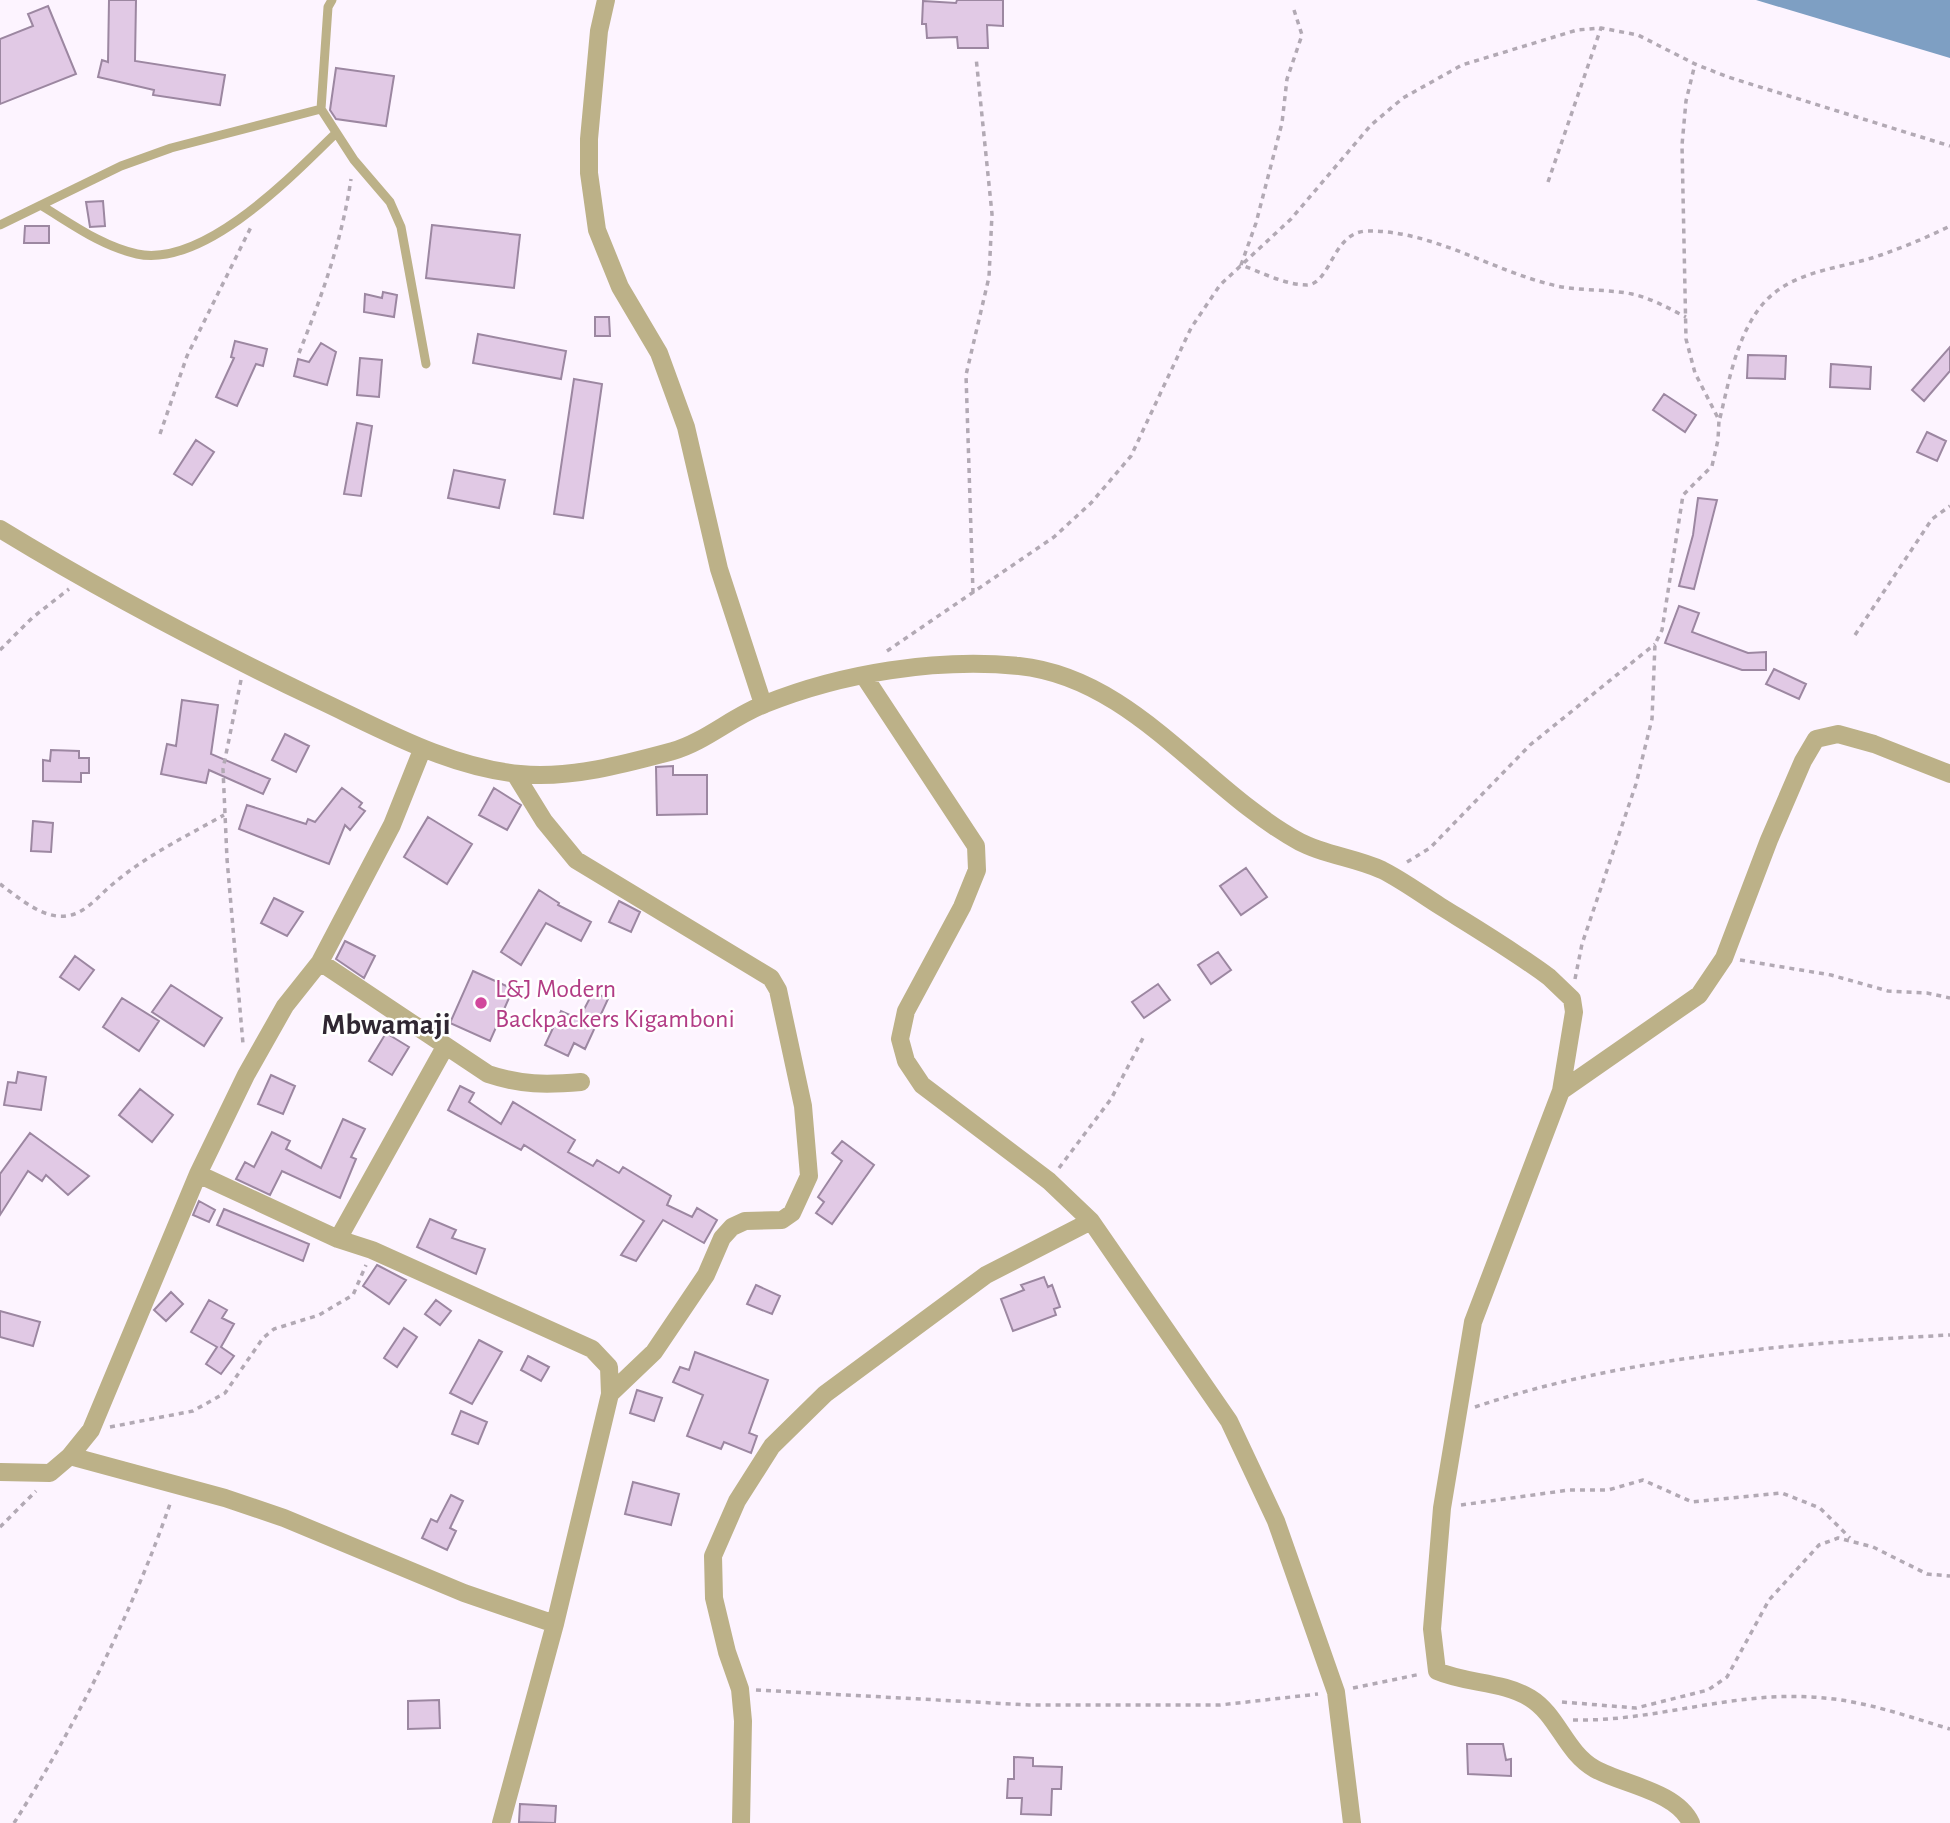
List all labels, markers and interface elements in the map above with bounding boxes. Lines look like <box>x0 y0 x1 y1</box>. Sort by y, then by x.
place label: L&J Modern Backpackers Kigamboni <box>495 976 735 1032</box>
marker: L&J Modern Backpackers Kigamboni <box>473 995 489 1011</box>
district label: Mbwamaji <box>321 1010 451 1040</box>

